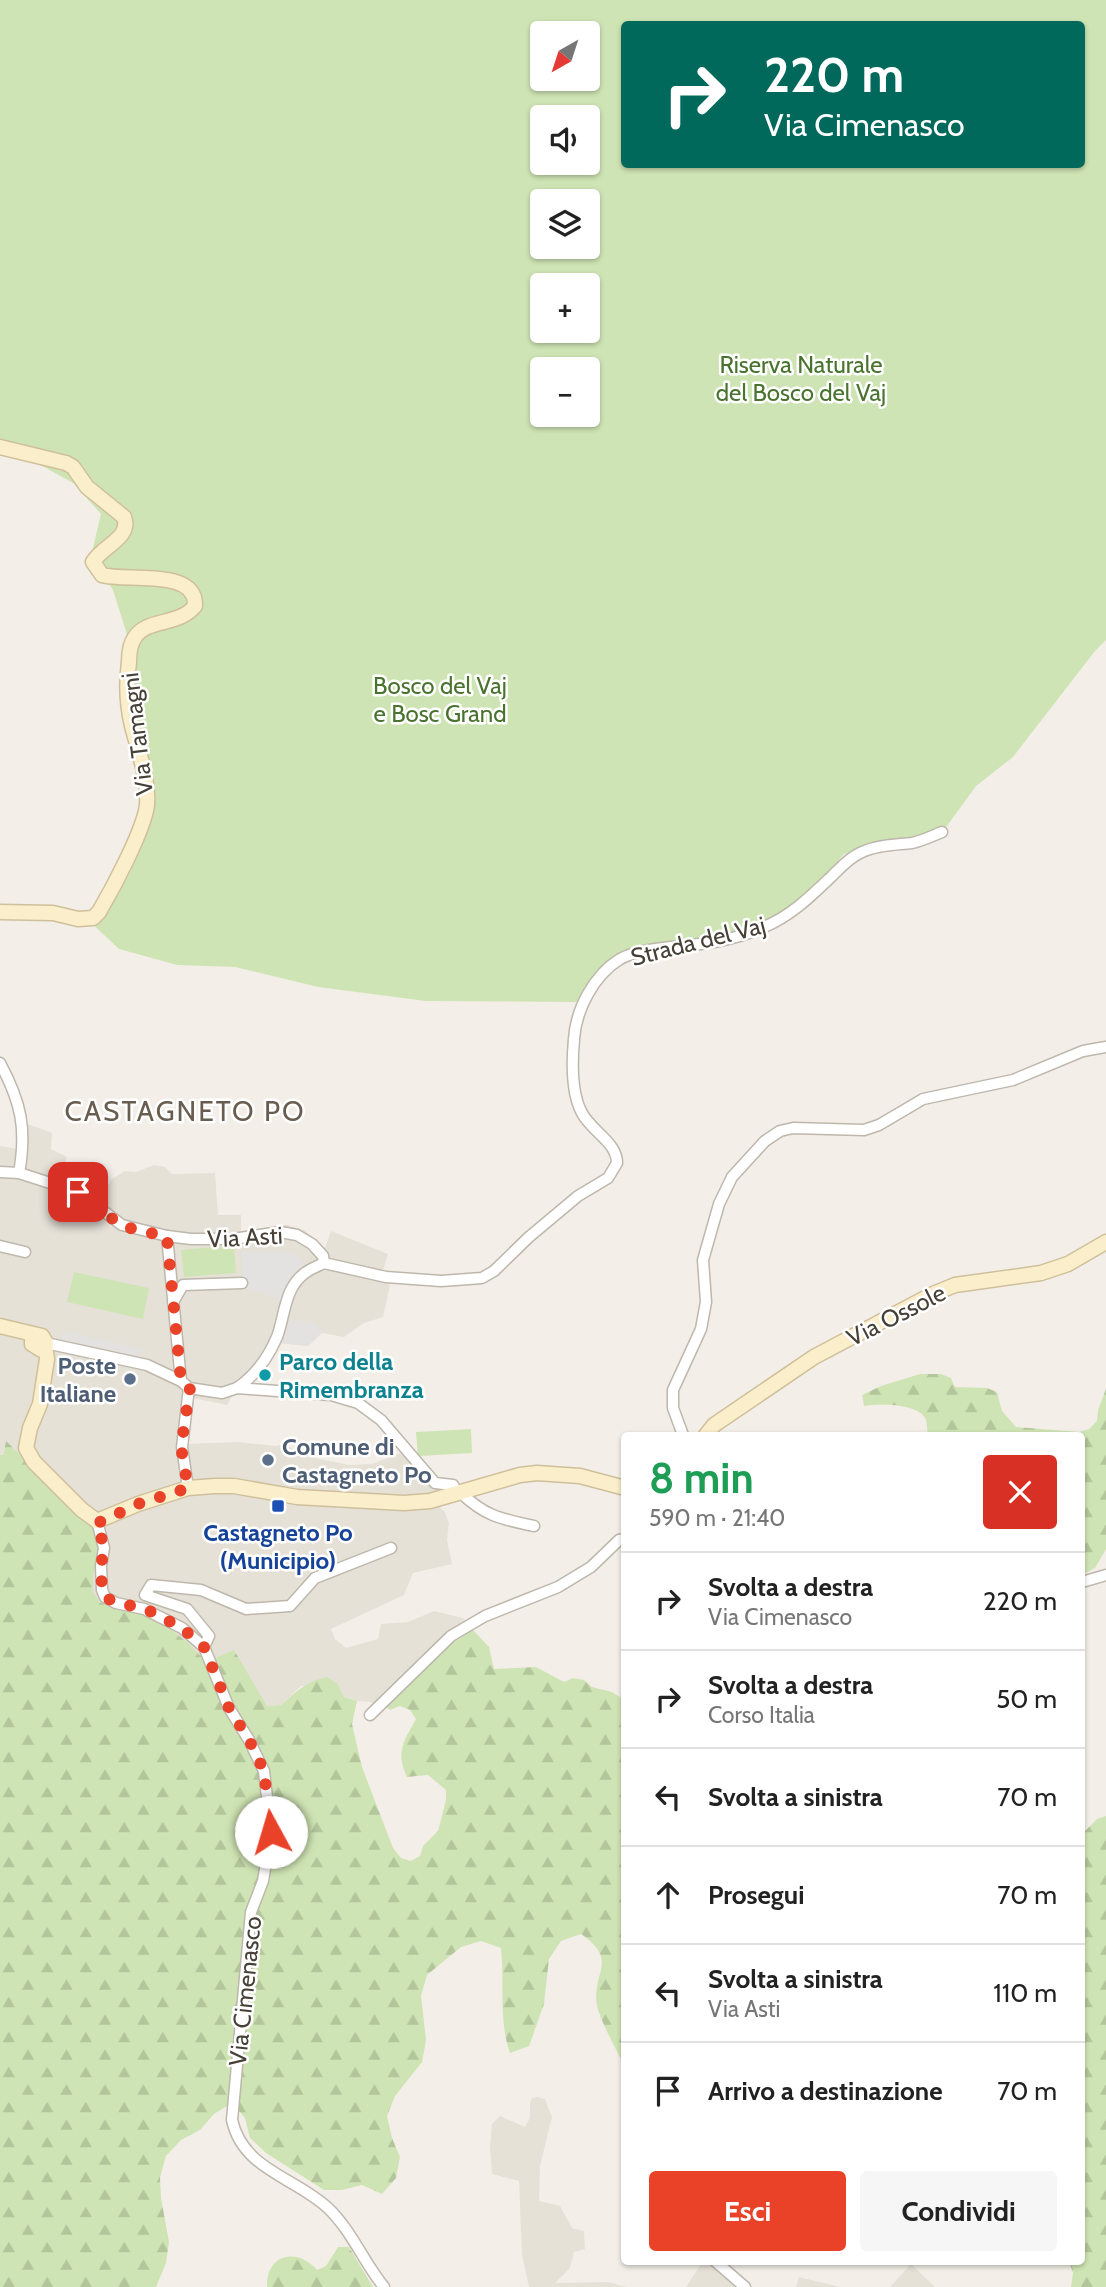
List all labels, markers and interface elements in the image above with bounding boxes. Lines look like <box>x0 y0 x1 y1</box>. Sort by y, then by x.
north arrow <box>530 21 600 91</box>
map controls <box>530 21 600 427</box>
text: 220 m <box>764 45 904 104</box>
icon: right <box>649 49 740 140</box>
button: sound <box>530 105 600 175</box>
text: Via Cimenasco <box>764 105 965 144</box>
button: layers <box>530 189 600 259</box>
button: + <box>530 273 600 343</box>
park label: Riserva Naturale del Bosco del Vaj <box>716 350 886 407</box>
button: − <box>530 357 600 427</box>
street label: Via Tamagni <box>115 671 159 797</box>
park label: Bosco del Vaj e Bosc Grand <box>373 671 507 728</box>
street label: Strada del Vaj <box>628 910 768 972</box>
district label: CASTAGNETO PO <box>65 1094 305 1128</box>
pin <box>48 1162 108 1222</box>
icon: arrive <box>59 1173 97 1211</box>
street label: Via Asti <box>206 1221 284 1253</box>
street label: Via Ossole <box>842 1278 950 1352</box>
place label: Parco della Rimembranza <box>279 1347 424 1404</box>
place label: Poste Italiane <box>40 1351 116 1408</box>
marker: Parco della Rimembranza <box>257 1367 273 1383</box>
marker: Poste Italiane <box>122 1371 138 1387</box>
place label: Comune di Castagneto Po <box>282 1432 432 1489</box>
marker: Comune di Castagneto Po <box>260 1452 276 1468</box>
text: 8 min <box>649 1452 754 1504</box>
button: close <box>983 1455 1057 1529</box>
marker: Castagneto Po (Municipio) <box>270 1498 286 1514</box>
text: 590 m · 21:40 <box>649 1504 785 1532</box>
place label: Castagneto Po (Municipio) <box>203 1518 353 1575</box>
text: Svolta a destra <box>708 1571 873 1603</box>
icon: right <box>649 1582 687 1620</box>
text: 220 m <box>983 1585 1057 1617</box>
text: Via Cimenasco <box>708 1603 852 1631</box>
text: Svolta a destra <box>708 1669 873 1701</box>
icon: right <box>649 1680 687 1718</box>
text: 50 m <box>996 1683 1057 1715</box>
text: Corso Italia <box>708 1701 815 1729</box>
icon: left <box>649 1778 687 1816</box>
text: Svolta a sinistra <box>708 1781 883 1813</box>
text: 70 m <box>997 1781 1057 1813</box>
position arrow <box>234 1795 308 1869</box>
icon: ahead <box>649 1876 687 1914</box>
text: Prosegui <box>708 1879 804 1911</box>
text: 70 m <box>997 1879 1057 1911</box>
street label: Via Cimenasco <box>223 1915 267 2067</box>
text: Svolta a sinistra <box>708 1963 883 1995</box>
icon: left <box>649 1974 687 2012</box>
text: 110 m <box>993 1977 1057 2009</box>
text: Via Asti <box>708 1995 780 2023</box>
icon: arrive <box>649 2072 687 2110</box>
text: Arrivo a destinazione <box>708 2075 943 2107</box>
text: 70 m <box>997 2075 1057 2107</box>
button: Esci <box>649 2171 846 2251</box>
button: Condividi <box>860 2171 1057 2251</box>

